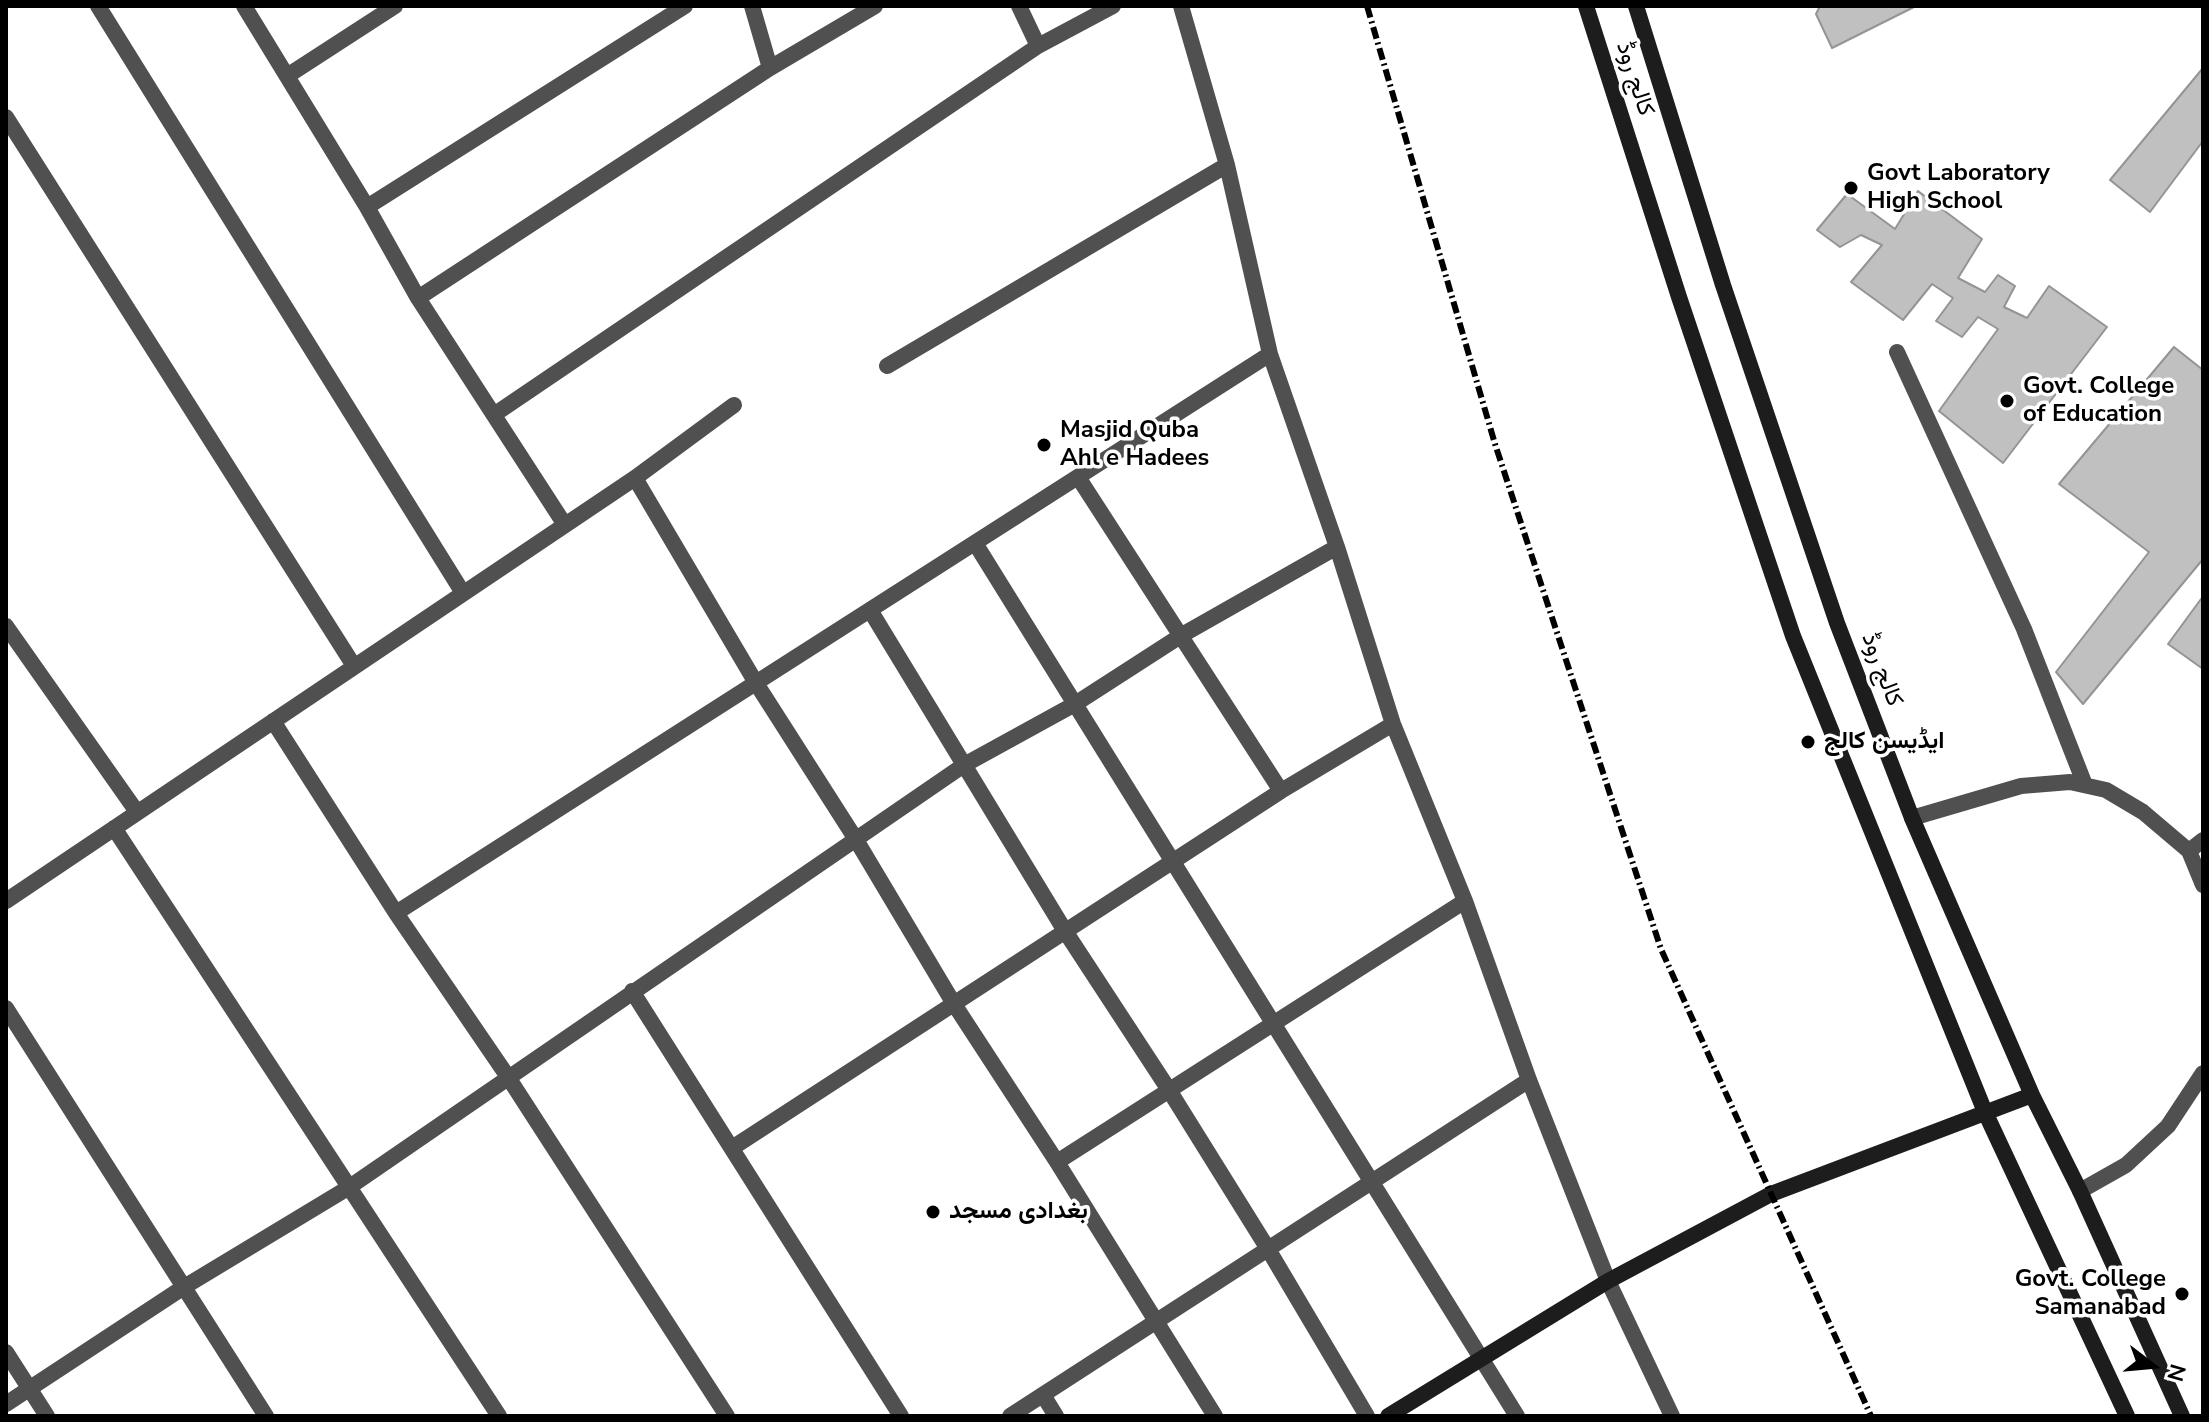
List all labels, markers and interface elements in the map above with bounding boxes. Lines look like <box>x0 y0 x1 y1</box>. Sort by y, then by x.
street label: کالج روڈ <box>1608 38 1660 120</box>
place label: Govt Laboratory High School <box>1867 160 2050 216</box>
marker: Govt Laboratory High School <box>1842 179 1860 197</box>
place label: Govt. College of Education <box>2023 373 2174 429</box>
marker: Govt. College of Education <box>1998 392 2016 410</box>
place label: Masjid Quba Ahl e Hadees <box>1060 417 1209 473</box>
marker: Masjid Quba Ahl e Hadees <box>1035 436 1053 454</box>
street label: کالج روڈ <box>1854 629 1908 711</box>
place label: ایڈیسن کالج <box>1824 728 1944 756</box>
marker: ایڈیسن کالج <box>1799 733 1817 751</box>
place label: بغدادی مسجد <box>949 1198 1088 1226</box>
marker: بغدادی مسجد <box>924 1203 942 1221</box>
place label: Govt. College Samanabad <box>2015 1266 2166 1322</box>
marker: Govt. College Samanabad <box>2173 1285 2191 1303</box>
north arrow <box>2113 1326 2193 1406</box>
text: N <box>2159 1361 2193 1385</box>

